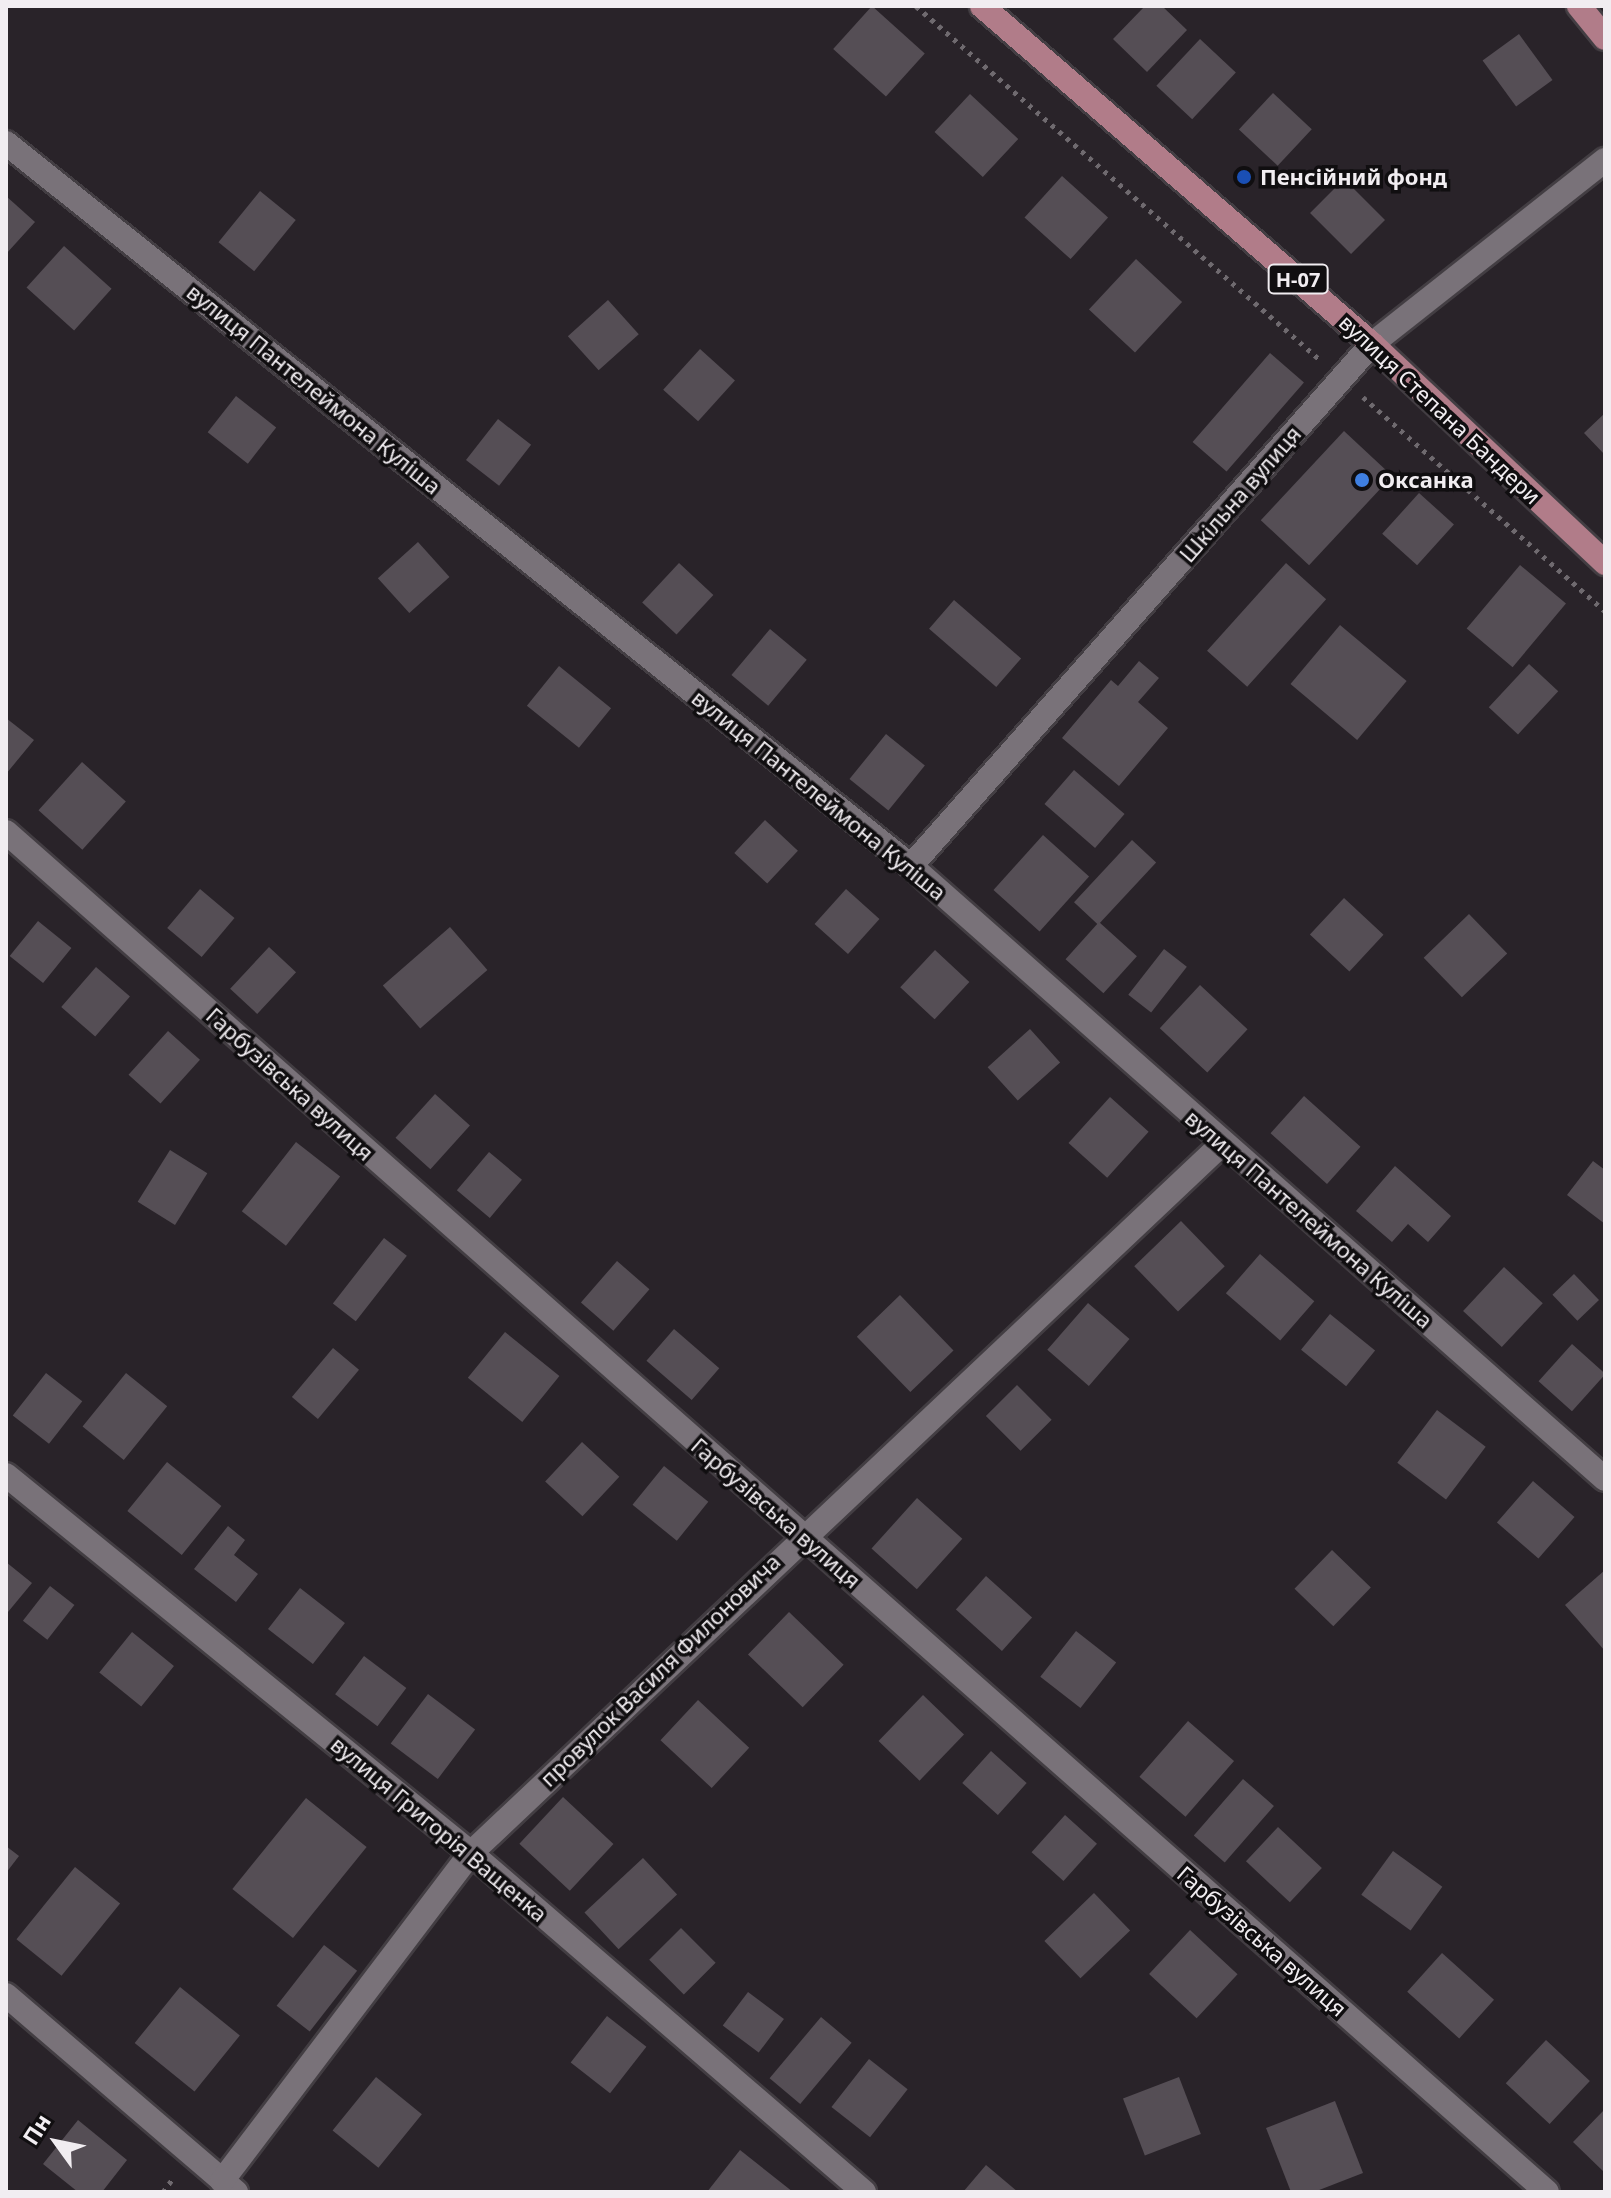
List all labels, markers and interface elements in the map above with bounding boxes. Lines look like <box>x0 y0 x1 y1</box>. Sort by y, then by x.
place label: Пенсійний фонд <box>1260 164 1447 190</box>
marker: Пенсійний фонд <box>1235 168 1253 186</box>
road number: Н-07 <box>1266 263 1330 295</box>
street label: вулиця Пантелеймона Куліша <box>182 278 446 500</box>
street label: вулиця Степана Бандери <box>1334 309 1546 509</box>
street label: Шкільна вулиця <box>1174 421 1306 567</box>
place label: Оксанка <box>1378 467 1474 493</box>
marker: Оксанка <box>1353 471 1371 489</box>
street label: вулиця Пантелеймона Куліша <box>687 684 951 906</box>
street label: Гарбузівська вулиця <box>201 1002 379 1166</box>
street label: вулиця Пантелеймона Куліша <box>1180 1104 1438 1334</box>
street label: Гарбузівська вулиця <box>686 1432 866 1594</box>
street label: провулок Василя Филоновича <box>535 1548 785 1792</box>
street label: вулиця Григорія Ващенка <box>326 1731 552 1927</box>
street label: Гарбузівська вулиця <box>1172 1860 1352 2022</box>
north arrow <box>16 2102 96 2182</box>
text: Пн <box>15 2108 57 2150</box>

